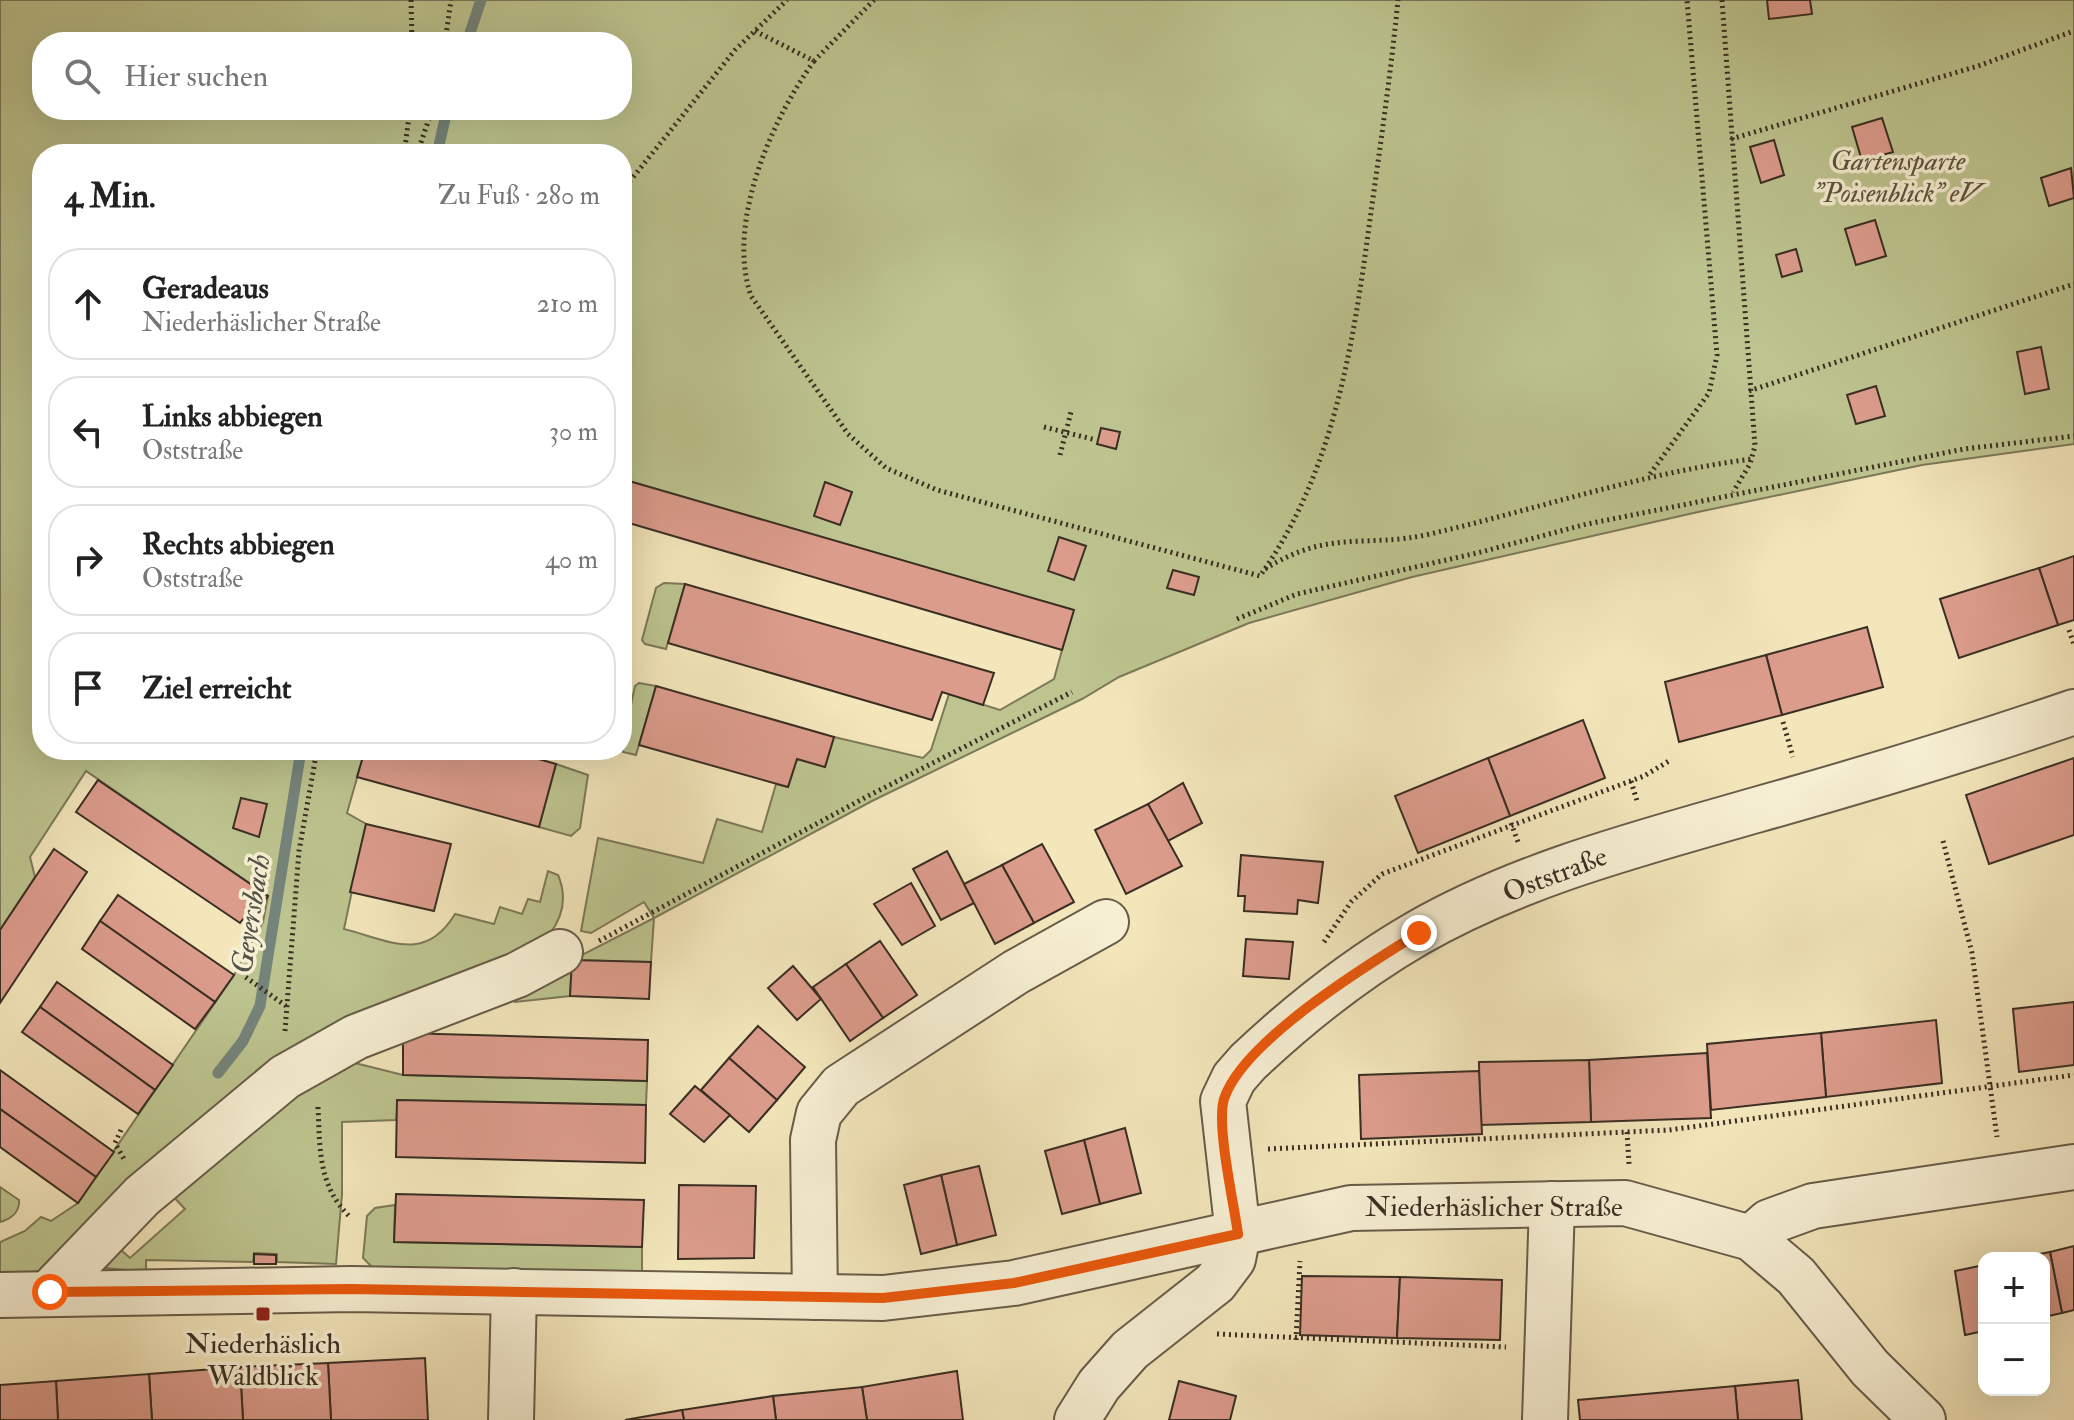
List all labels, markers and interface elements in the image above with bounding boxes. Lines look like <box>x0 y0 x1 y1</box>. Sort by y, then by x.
search box <box>32 32 632 120</box>
icon: search <box>60 54 104 98</box>
text: Hier suchen <box>124 58 268 95</box>
park label: Gartensparte "Poisenblick" eV <box>1814 144 1987 211</box>
text: 4 Min. <box>64 175 156 218</box>
text: Zu Fuß · 280 m <box>438 180 600 212</box>
text: Geradeaus <box>142 270 269 307</box>
icon: ahead <box>66 282 110 326</box>
text: 210 m <box>537 288 598 320</box>
text: Niederhäslicher Straße <box>142 307 381 339</box>
text: Links abbiegen <box>142 398 323 435</box>
icon: left <box>66 410 110 454</box>
text: 30 m <box>549 416 598 448</box>
text: Oststraße <box>142 435 243 467</box>
text: Rechts abbiegen <box>142 526 335 563</box>
icon: right <box>66 538 110 582</box>
text: 40 m <box>545 544 598 576</box>
text: Oststraße <box>142 563 243 595</box>
icon: arrive <box>66 666 110 710</box>
text: Ziel erreicht <box>142 670 291 707</box>
street label: Oststraße <box>1498 839 1612 911</box>
water label: Geyersbach <box>223 852 279 976</box>
route end <box>1401 915 1437 951</box>
street label: Niederhäslicher Straße <box>1365 1190 1623 1225</box>
map controls <box>1978 1252 2050 1396</box>
button: + <box>1978 1252 2050 1324</box>
route start <box>32 1274 68 1310</box>
marker: Niederhäslich Waldblick <box>254 1305 272 1323</box>
button: − <box>1978 1324 2050 1396</box>
place label: Niederhäslich Waldblick <box>185 1327 341 1394</box>

